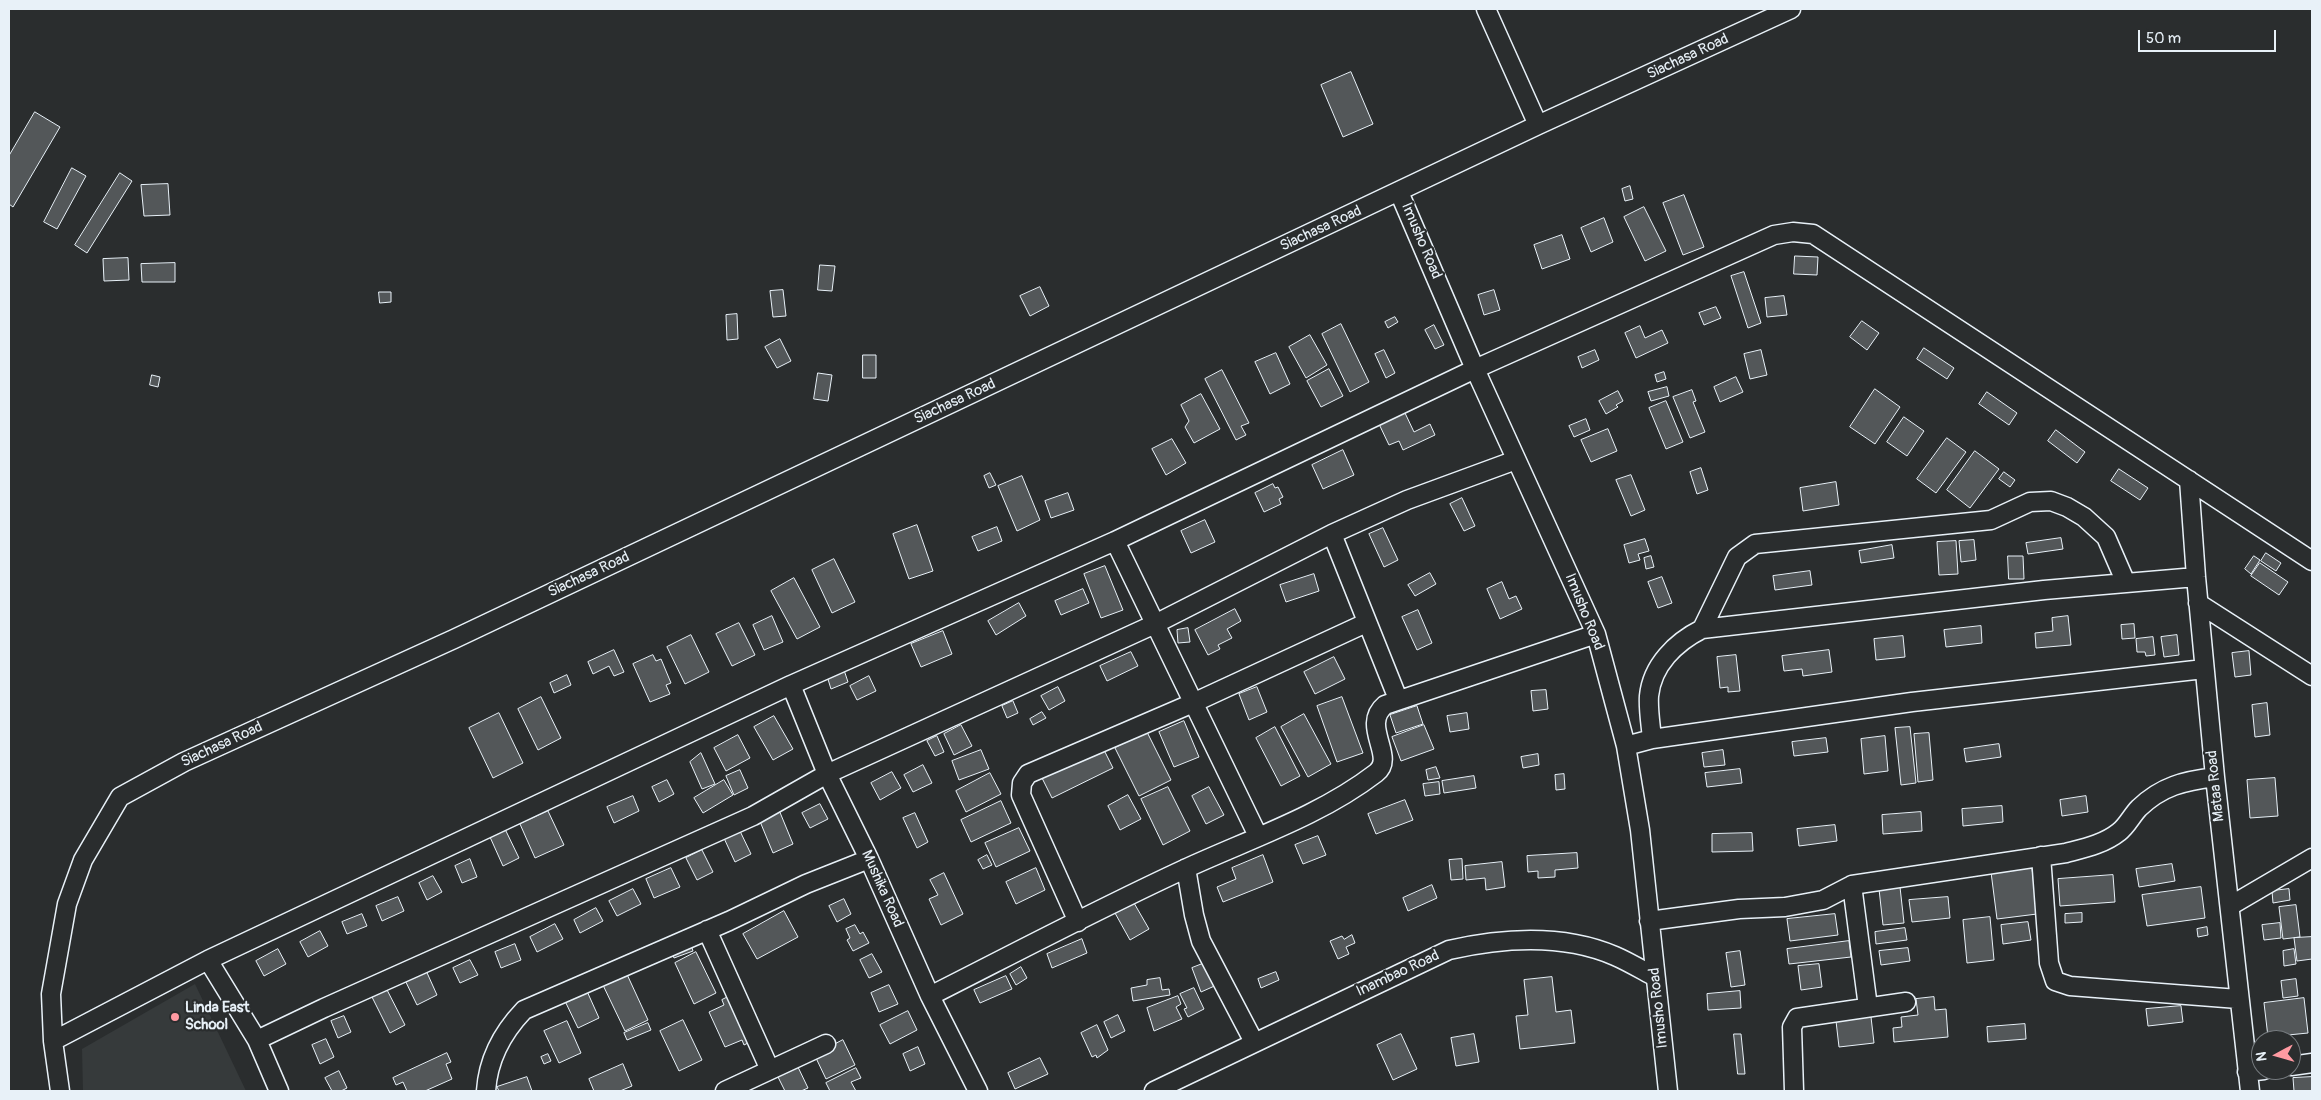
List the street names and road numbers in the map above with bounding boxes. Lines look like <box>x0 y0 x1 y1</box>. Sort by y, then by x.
street label: Siachasa Road <box>1644 30 1732 84</box>
street label: Imusho Road <box>1397 200 1445 282</box>
street label: Siachasa Road <box>1277 202 1365 256</box>
street label: Siachasa Road <box>911 375 999 429</box>
street label: Siachasa Road <box>545 548 633 602</box>
street label: Imusho Road <box>1560 571 1608 653</box>
street label: Siachasa Road <box>178 718 266 772</box>
street label: Mataa Road <box>2203 749 2229 823</box>
street label: Mushika Road <box>857 848 907 930</box>
street label: Inambao Road <box>1354 947 1442 1001</box>
street label: Imusho Road <box>1646 967 1672 1049</box>

